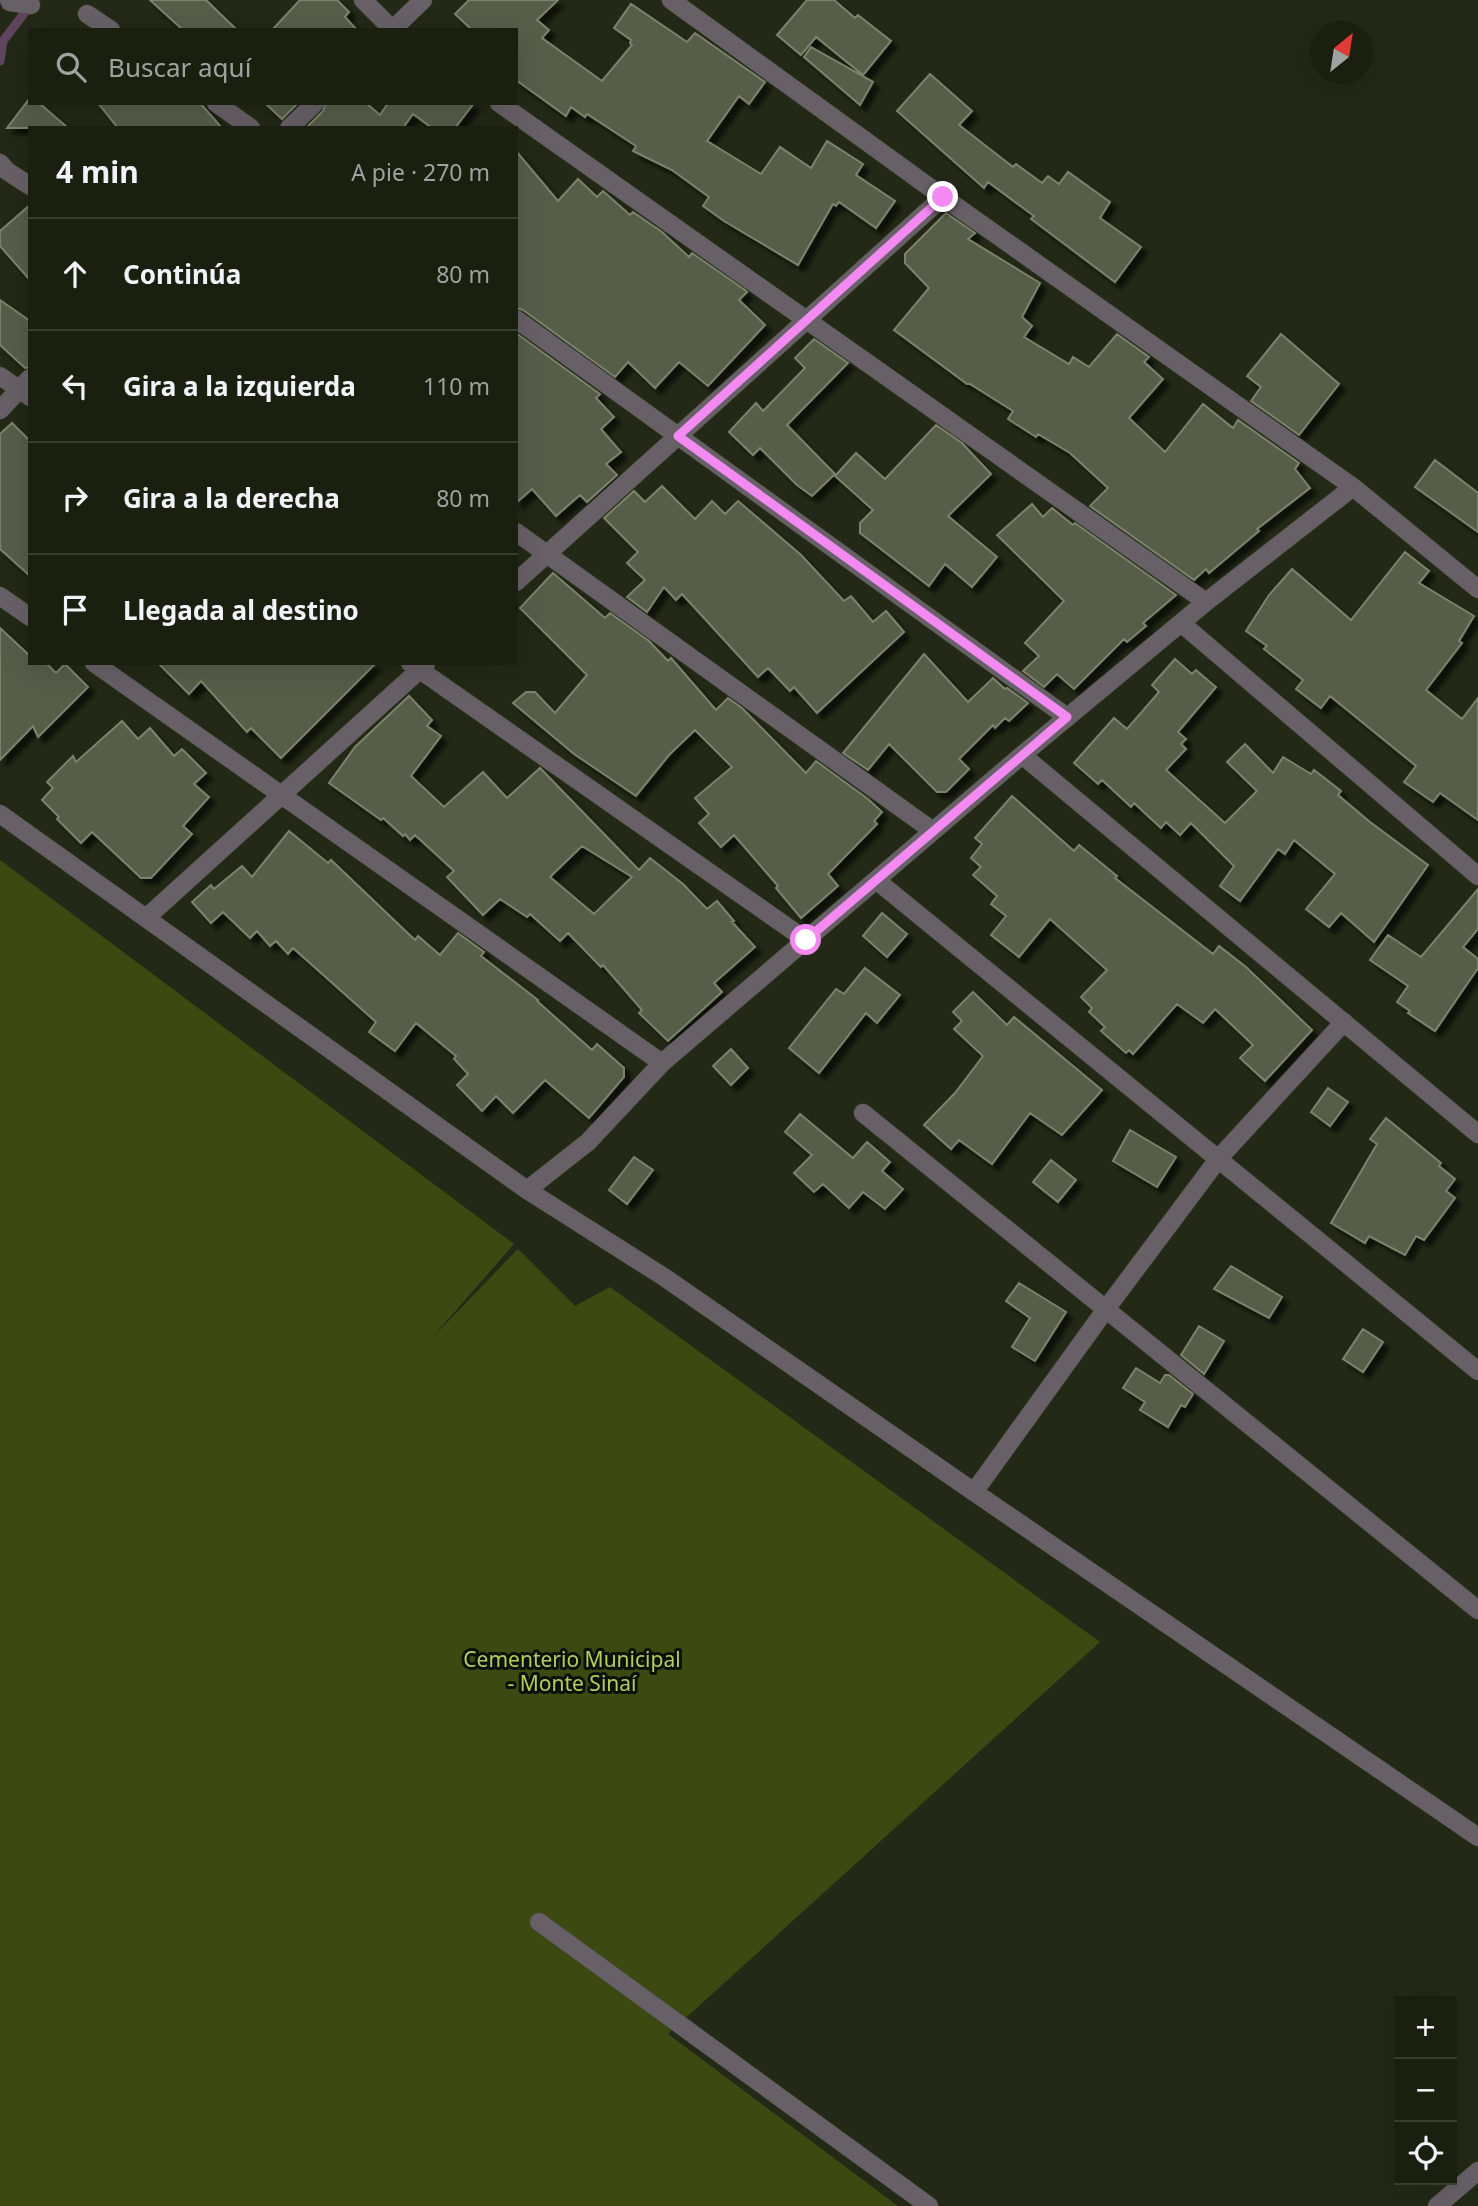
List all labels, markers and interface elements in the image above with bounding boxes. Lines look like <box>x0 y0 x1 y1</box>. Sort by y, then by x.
north arrow <box>1310 21 1373 84</box>
search box <box>28 28 518 105</box>
icon: search <box>52 48 90 86</box>
text: Buscar aquí <box>108 49 251 85</box>
text: 4 min <box>56 151 139 192</box>
text: A pie · 270 m <box>351 156 490 188</box>
route end <box>927 181 958 212</box>
icon: ahead <box>56 255 94 293</box>
text: Continúa <box>123 256 241 292</box>
text: 80 m <box>436 258 490 290</box>
icon: left <box>56 367 94 405</box>
text: Gira a la izquierda <box>123 368 356 404</box>
text: 110 m <box>423 370 490 402</box>
icon: right <box>56 479 94 517</box>
text: Gira a la derecha <box>123 480 340 516</box>
text: 80 m <box>436 482 490 514</box>
icon: arrive <box>56 591 94 629</box>
text: Llegada al destino <box>123 592 359 628</box>
route start <box>790 924 821 955</box>
park label: Cementerio Municipal - Monte Sinaí <box>463 1645 681 1697</box>
map controls <box>1394 1996 1457 2185</box>
button: + <box>1394 1996 1457 2059</box>
button: − <box>1394 2059 1457 2122</box>
button: locate <box>1394 2122 1457 2185</box>

